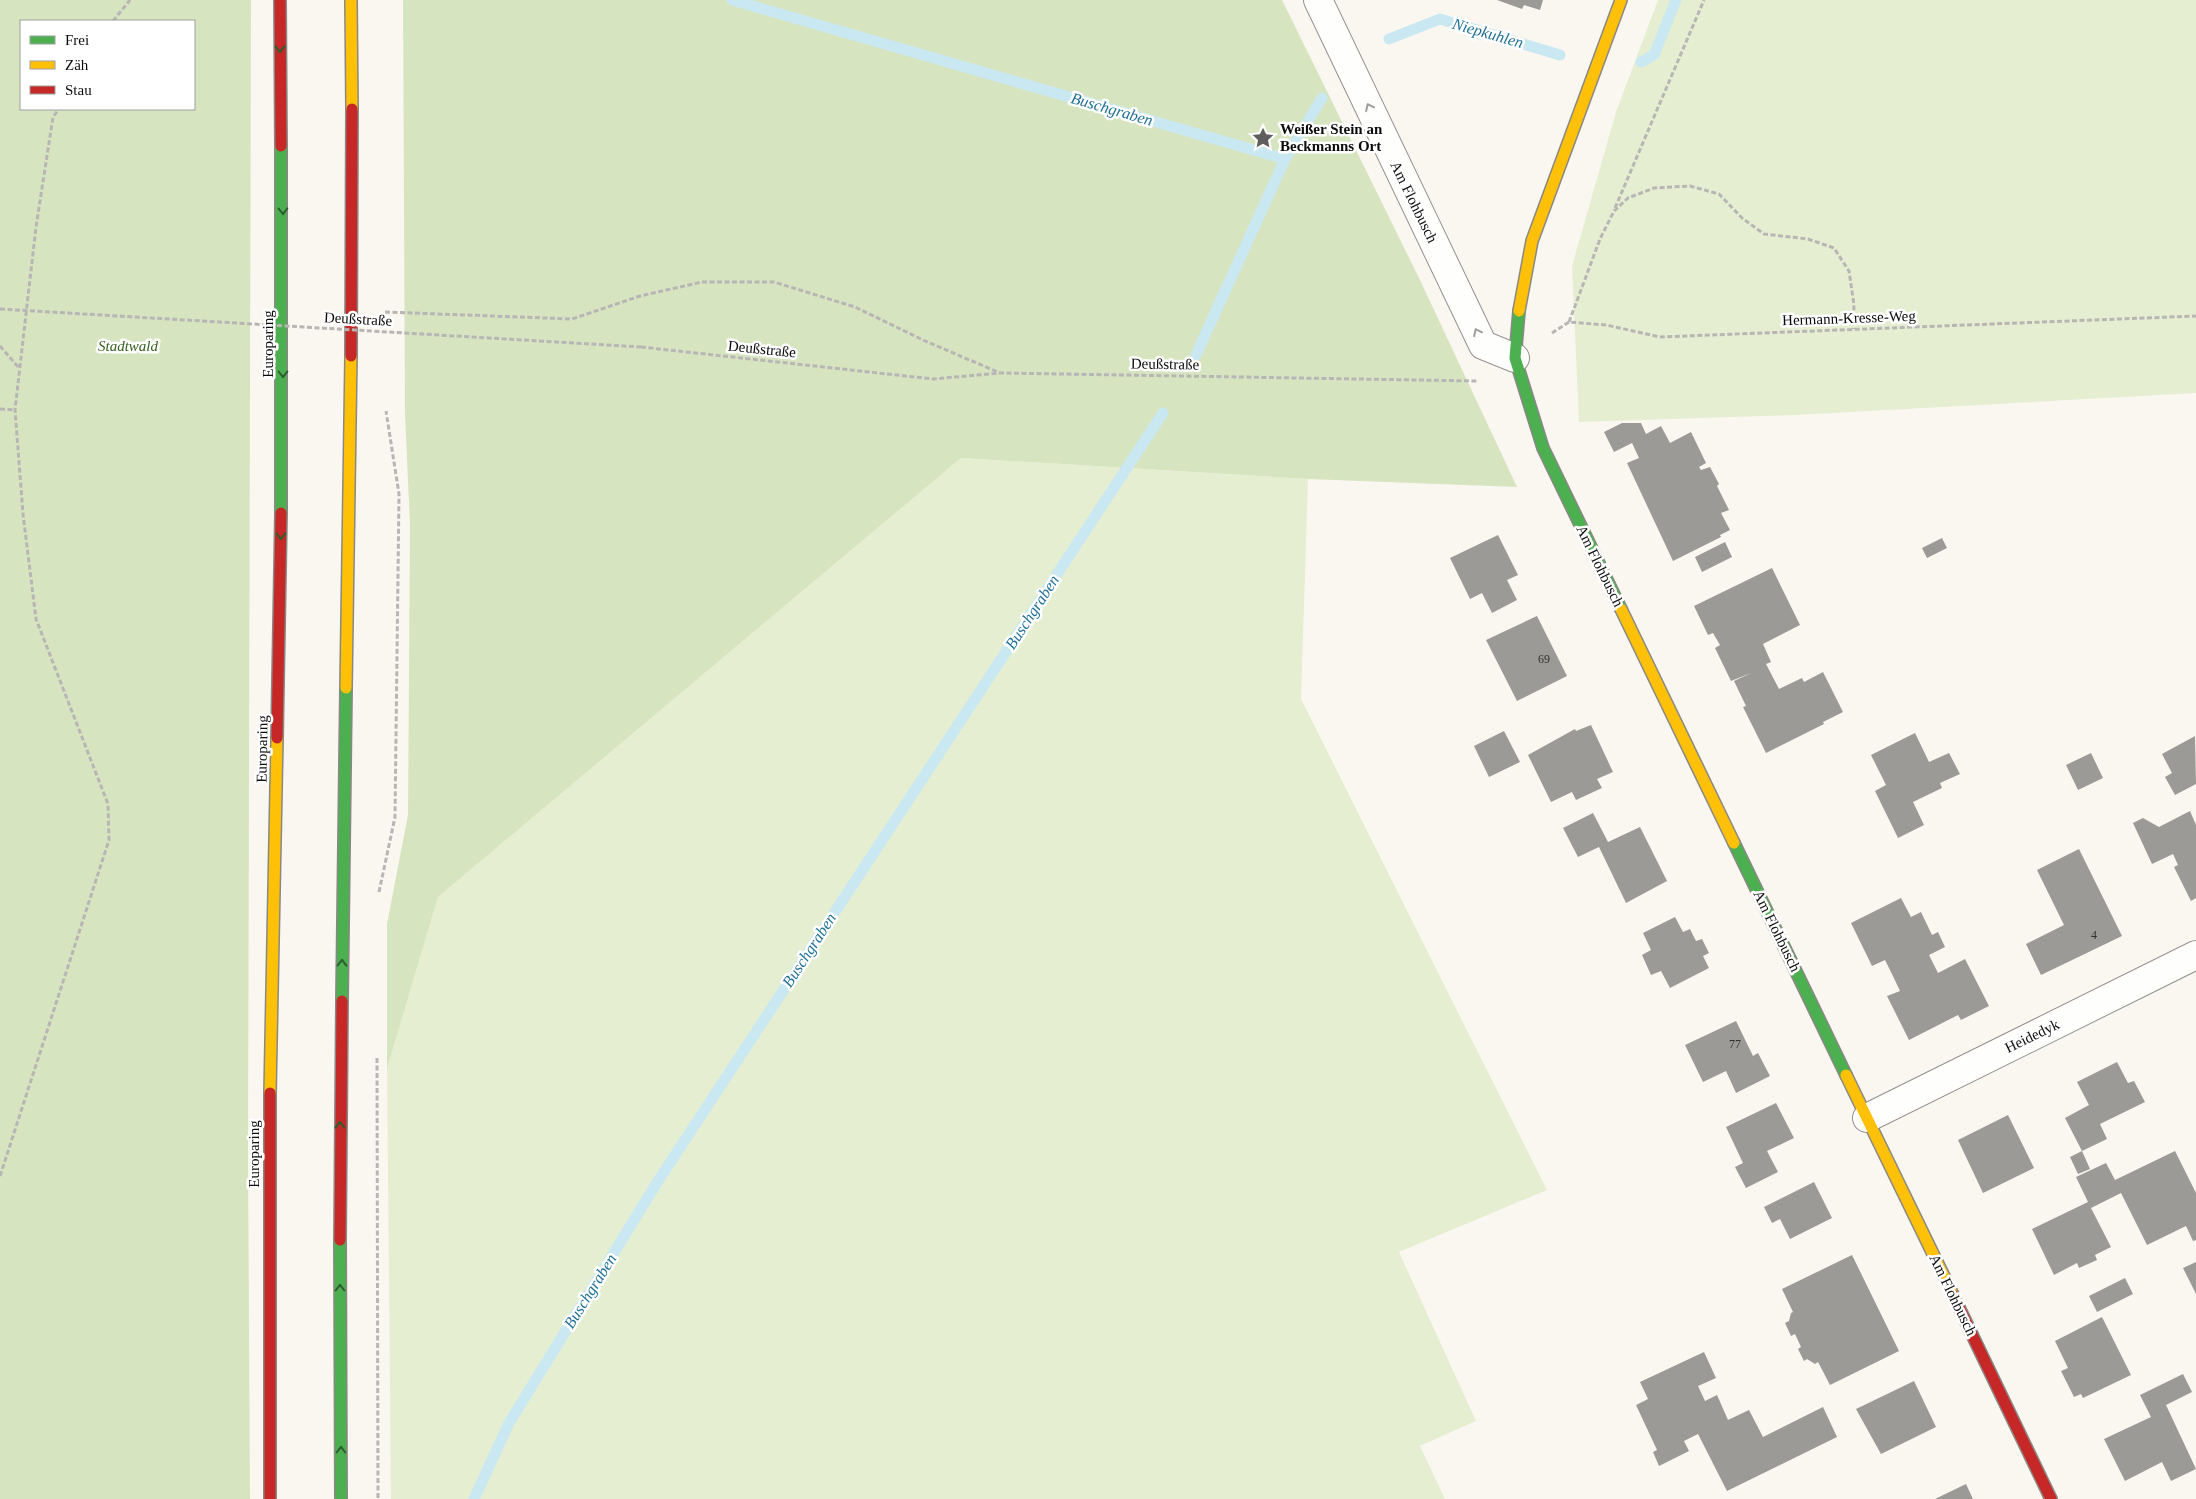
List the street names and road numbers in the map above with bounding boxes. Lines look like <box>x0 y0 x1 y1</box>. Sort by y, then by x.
street label: Am Flohbusch <box>1387 159 1441 246</box>
street label: Hermann-Kresse-Weg <box>1782 308 1917 328</box>
street label: Deußstraße <box>323 309 393 329</box>
street label: Europaring <box>260 310 276 378</box>
street label: Deußstraße <box>727 337 797 361</box>
street label: Deußstraße <box>1131 355 1200 373</box>
street label: Am Flohbusch <box>1573 523 1627 610</box>
street label: Europaring <box>253 715 271 783</box>
street label: Am Flohbusch <box>1750 888 1804 975</box>
street label: Heidedyk <box>2002 1016 2062 1056</box>
street label: Europaring <box>246 1120 262 1188</box>
street label: Am Flohbusch <box>1926 1252 1980 1339</box>

